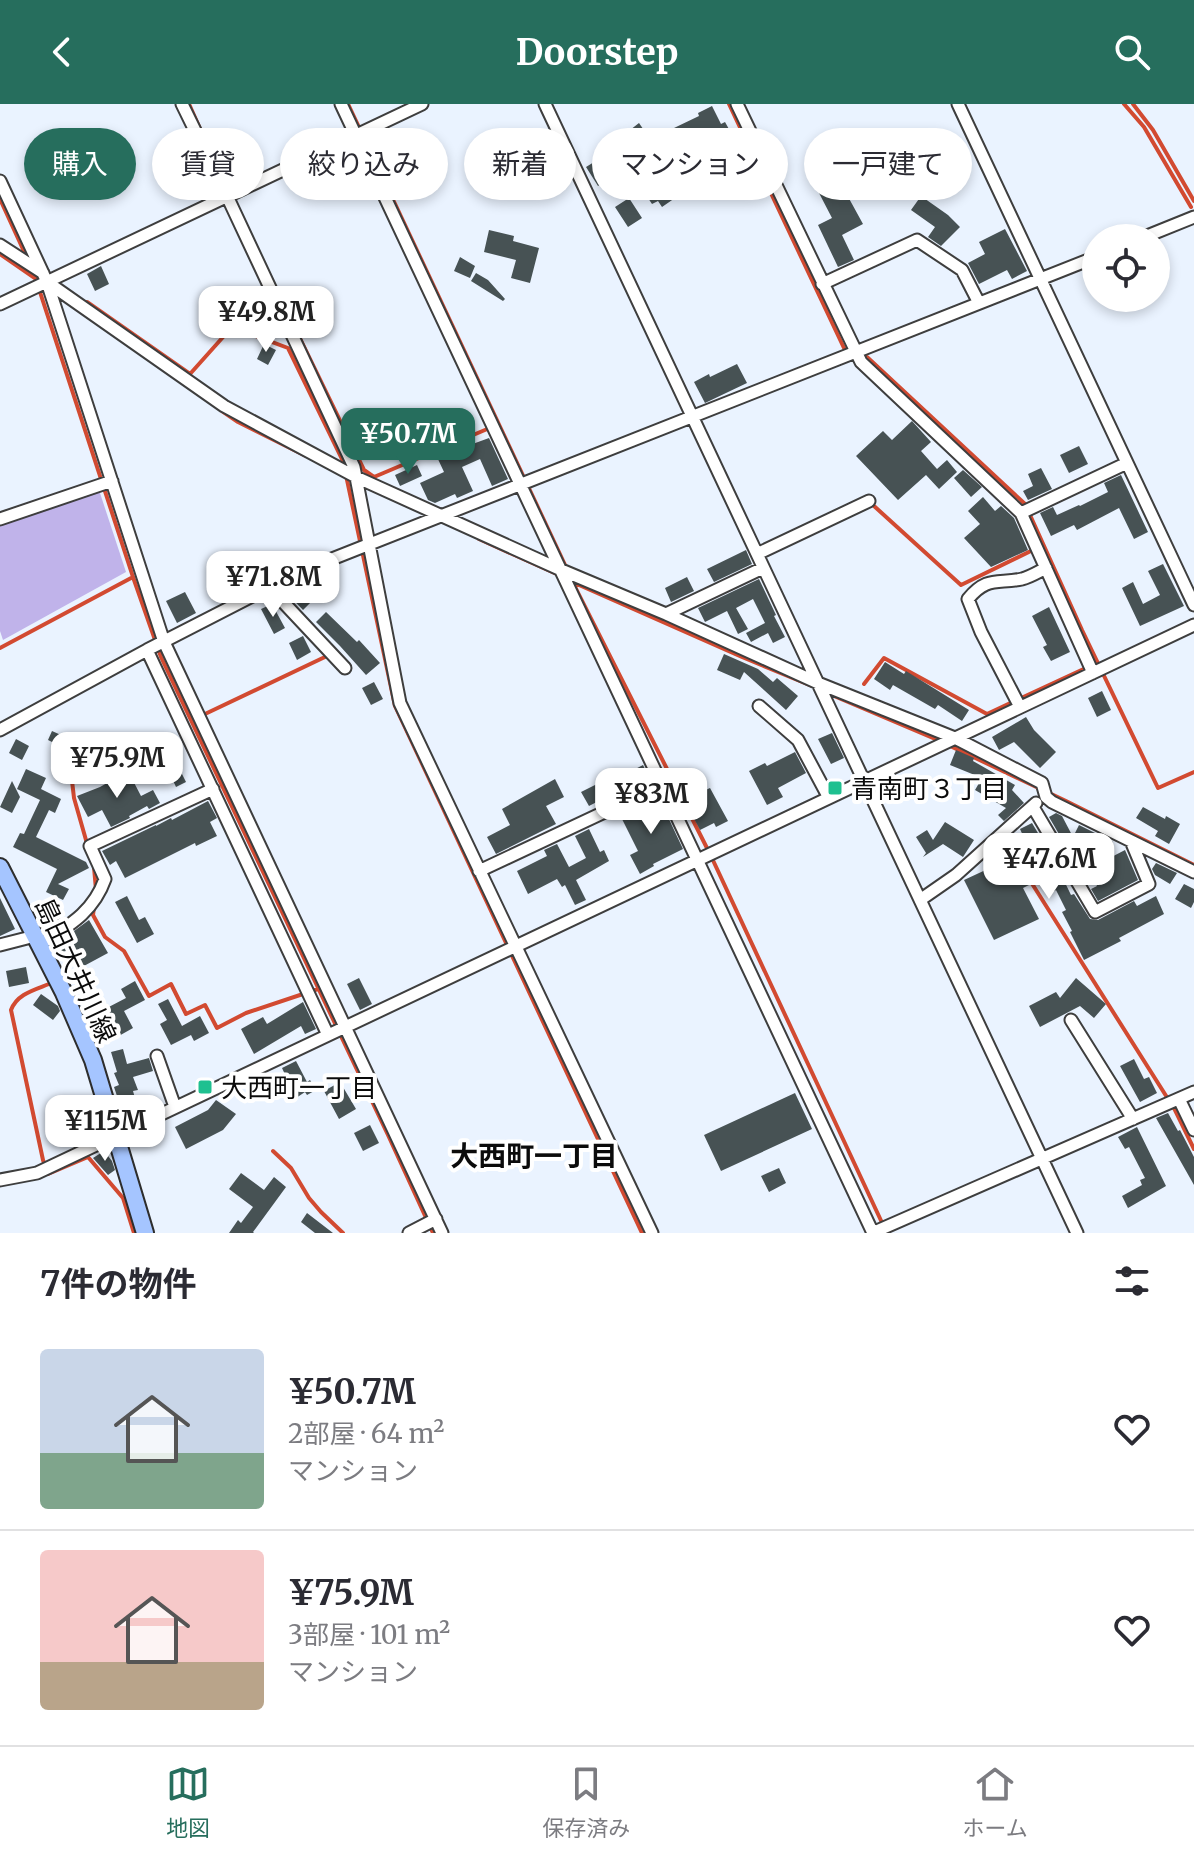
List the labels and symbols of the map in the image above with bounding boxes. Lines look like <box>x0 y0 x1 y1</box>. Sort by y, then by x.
pin: ¥49.8M <box>201 286 331 354</box>
pin: ¥50.7M <box>343 408 473 476</box>
pin: ¥71.8M <box>208 551 338 619</box>
pin: ¥75.9M <box>52 732 182 800</box>
pin: ¥83M <box>604 768 698 836</box>
place label: 青南町３丁目 <box>851 772 1007 805</box>
marker: 青南町３丁目 <box>826 779 844 797</box>
pin: ¥47.6M <box>984 833 1114 901</box>
street label: 島田大井川線 <box>28 892 124 1048</box>
place label: 大西町一丁目 <box>221 1071 377 1104</box>
marker: 大西町一丁目 <box>196 1078 214 1096</box>
pin: ¥115M <box>49 1095 161 1163</box>
district label: 大西町一丁目 <box>450 1138 618 1174</box>

